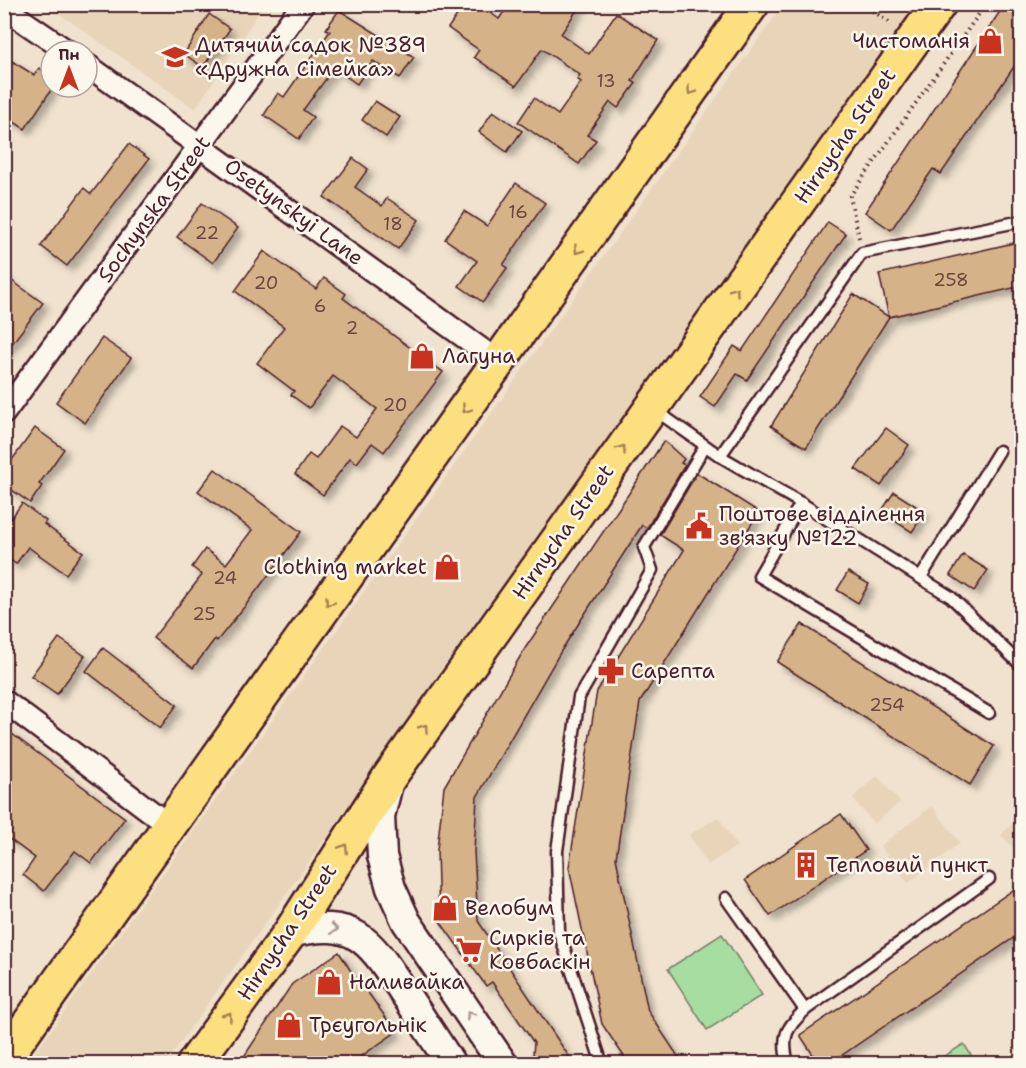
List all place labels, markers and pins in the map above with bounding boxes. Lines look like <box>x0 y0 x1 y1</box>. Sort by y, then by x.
shop icon: Чистоманія <box>975 26 1005 56</box>
place label: Чистоманія <box>852 27 970 55</box>
place label: Дитячий садок №389 «Дружна Сімейка» <box>195 31 426 83</box>
school or university icon: Дитячий садок №389 «Дружна Сімейка» <box>160 42 190 72</box>
shop icon: Лагуна <box>407 341 437 371</box>
place label: Лагуна <box>442 342 515 370</box>
place label: Поштове відділення зв'язку №122 <box>719 500 925 552</box>
public building icon: Поштове відділення зв'язку №122 <box>684 511 714 541</box>
shop icon: Clothing market <box>432 552 462 582</box>
place label: Clothing market <box>263 553 427 581</box>
pharmacy icon: Сарепта <box>596 656 626 686</box>
place label: Сарепта <box>631 657 715 685</box>
building icon: Тепловий пункт <box>791 850 821 880</box>
place label: Тепловий пункт <box>826 851 988 879</box>
shop icon: Велобум <box>430 893 460 923</box>
place label: Велобум <box>465 894 554 922</box>
place label: Сирків та Ковбаскін <box>489 924 591 976</box>
supermarket icon: Сирків та Ковбаскін <box>454 935 484 965</box>
shop icon: Наливайка <box>314 967 344 997</box>
place label: Наливайка <box>349 968 464 996</box>
shop icon: Трєугольнік <box>274 1010 304 1040</box>
place label: Трєугольнік <box>309 1011 427 1039</box>

